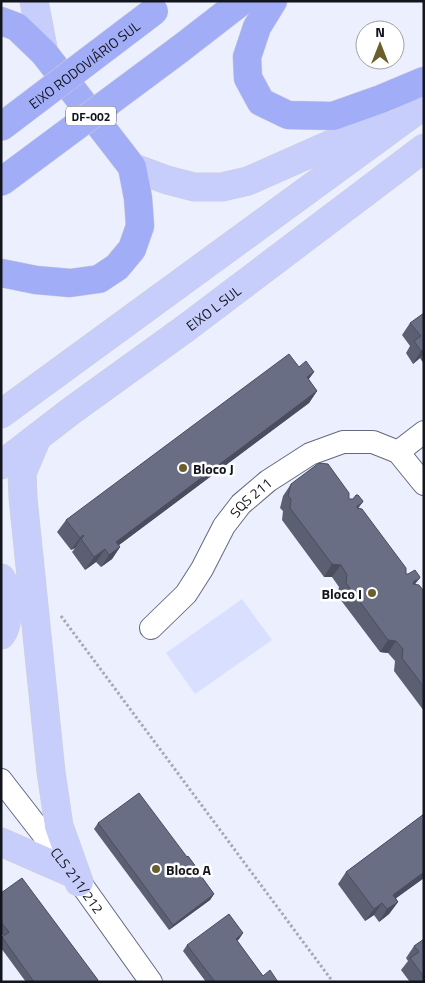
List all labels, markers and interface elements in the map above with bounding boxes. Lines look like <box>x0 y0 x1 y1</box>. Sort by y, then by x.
street label: EIXO RODOVIÁRIO SUL <box>24 15 144 113</box>
north arrow <box>355 20 405 70</box>
text: N <box>375 21 385 42</box>
road number: DF-002 <box>66 106 116 125</box>
street label: EIXO L SUL <box>181 280 245 335</box>
place label: Bloco J <box>193 458 234 479</box>
marker: Bloco J <box>177 462 189 474</box>
street label: SQS 211 <box>224 472 276 522</box>
place label: Bloco I <box>322 583 362 604</box>
marker: Bloco I <box>366 587 378 599</box>
street label: CLS 211/212 <box>46 842 109 917</box>
place label: Bloco A <box>166 859 211 880</box>
marker: Bloco A <box>150 863 162 875</box>

